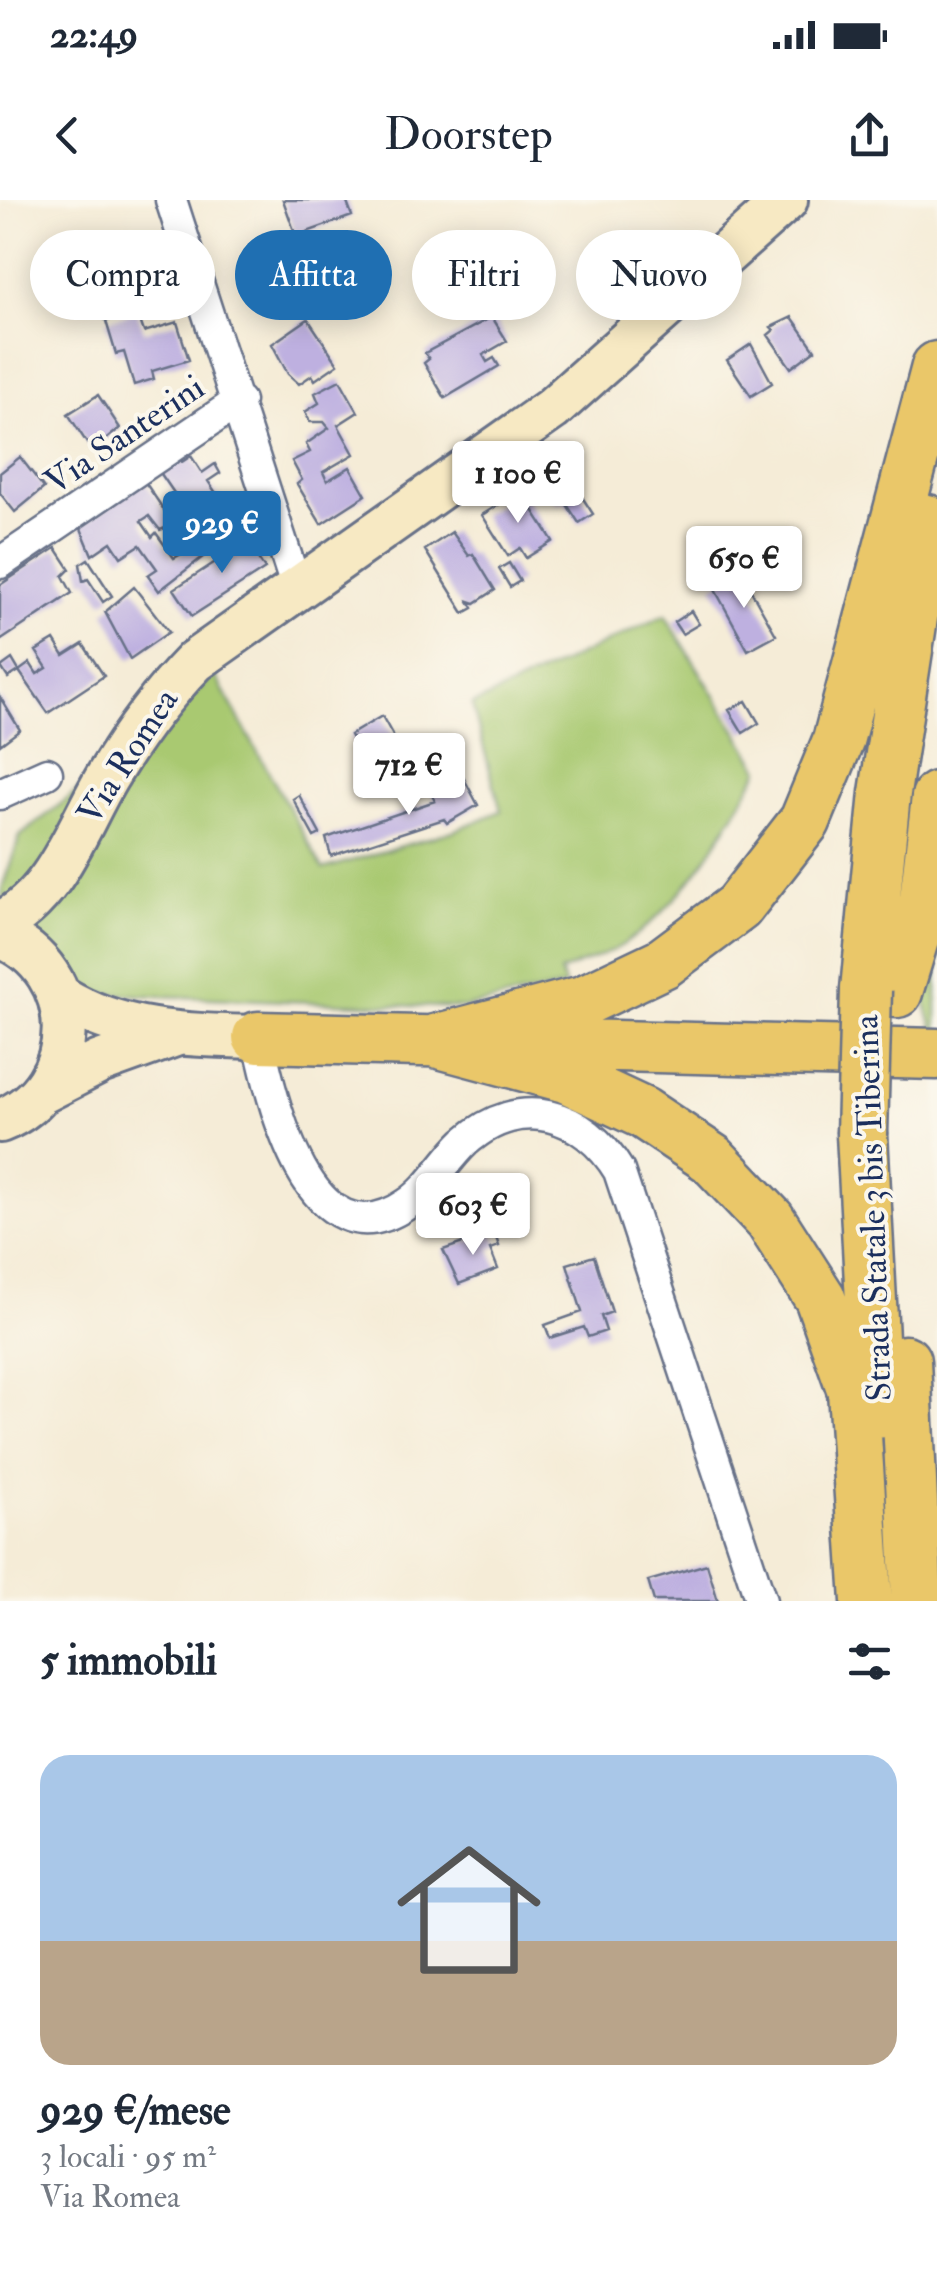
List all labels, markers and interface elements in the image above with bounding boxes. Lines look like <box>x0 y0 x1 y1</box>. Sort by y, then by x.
text: 22:49 <box>50 11 138 59</box>
text: Doorstep <box>384 107 553 163</box>
icon: back <box>40 108 95 163</box>
icon: share <box>842 108 897 163</box>
chip: Compra <box>30 230 215 320</box>
chip: Affitta <box>235 230 392 320</box>
chip: Filtri <box>412 230 556 320</box>
chip: Nuovo <box>576 230 742 320</box>
street label: Via Santerini <box>36 365 213 504</box>
pin: 1 100 € <box>426 441 610 526</box>
text: 1 100 € <box>474 453 562 493</box>
pin: 929 € <box>152 491 292 576</box>
text: 929 € <box>185 503 259 543</box>
pin: 650 € <box>674 526 814 611</box>
text: 650 € <box>708 538 780 578</box>
street label: Via Romea <box>68 680 188 833</box>
pin: 712 € <box>339 733 479 818</box>
text: 712 € <box>375 745 443 785</box>
street label: Strada Statale 3 bis Tiberina <box>844 1013 902 1402</box>
pin: 603 € <box>403 1173 543 1258</box>
text: 603 € <box>438 1185 508 1225</box>
icon: filters <box>842 1634 897 1689</box>
text: 5 immobili <box>40 1635 217 1687</box>
icon: home <box>379 1820 559 2000</box>
text: 929 €/mese <box>40 2085 231 2137</box>
text: 3 locali · 95 m² <box>40 2137 216 2177</box>
text: Via Romea <box>40 2177 180 2217</box>

